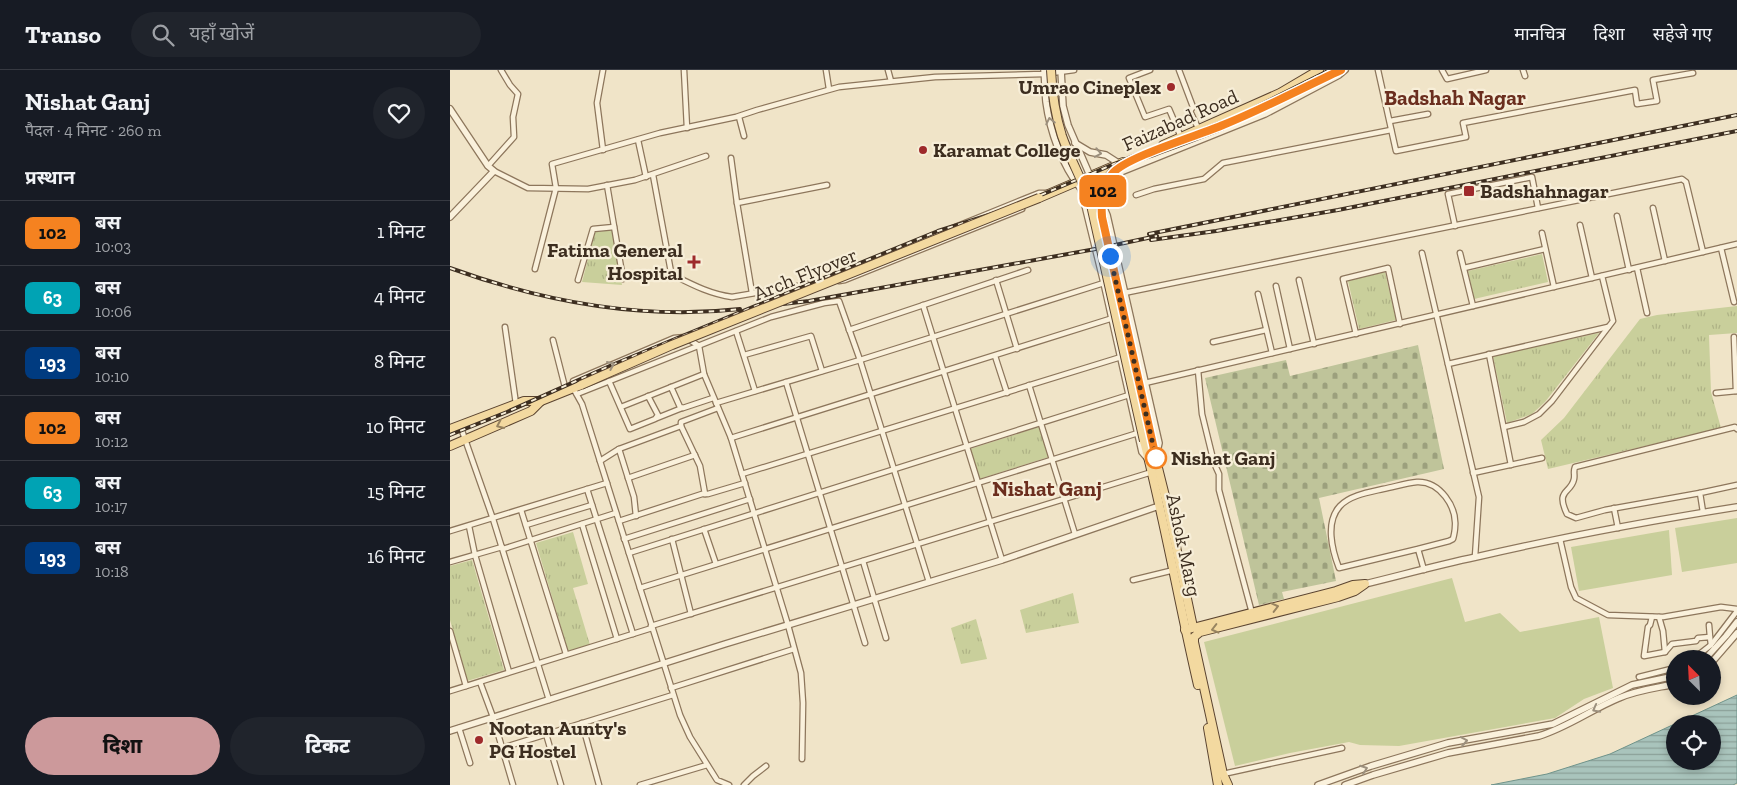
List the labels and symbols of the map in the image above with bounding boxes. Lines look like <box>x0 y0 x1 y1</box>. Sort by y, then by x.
place label: Umrao Cineplex <box>1019 75 1161 99</box>
marker: Umrao Cineplex <box>1165 81 1177 93</box>
street label: Faizabad Road <box>1118 84 1242 156</box>
district label: Badshah Nagar <box>1384 85 1526 110</box>
one-way arrow <box>1045 116 1056 125</box>
place label: Karamat College <box>933 138 1081 162</box>
marker: Karamat College <box>917 144 929 156</box>
one-way arrow <box>1093 148 1102 158</box>
line badge: 102 <box>1074 175 1132 207</box>
place label: Badshahnagar <box>1480 179 1609 203</box>
marker: Badshahnagar <box>1462 184 1476 198</box>
place label: Fatima General Hospital <box>547 238 683 285</box>
street label: Arch Flyover <box>750 242 860 306</box>
your location <box>1098 244 1123 269</box>
marker: Fatima General Hospital <box>687 255 701 269</box>
one-way arrow <box>606 360 615 371</box>
one-way arrow <box>496 419 505 430</box>
place label: Nishat Ganj <box>1171 446 1275 470</box>
marker: Nishat Ganj <box>1145 447 1167 469</box>
district label: Nishat Ganj <box>992 476 1102 501</box>
street label: Ashok Marg <box>1161 491 1207 599</box>
one-way arrow <box>1270 602 1279 613</box>
one-way arrow <box>1212 623 1220 633</box>
north arrow <box>1666 650 1721 705</box>
one-way arrow <box>1592 703 1601 713</box>
place label: Nootan Aunty's PG Hostel <box>489 716 626 763</box>
marker: Nootan Aunty's PG Hostel <box>473 734 485 746</box>
one-way arrow <box>1459 736 1468 746</box>
one-way arrow <box>1359 765 1367 775</box>

